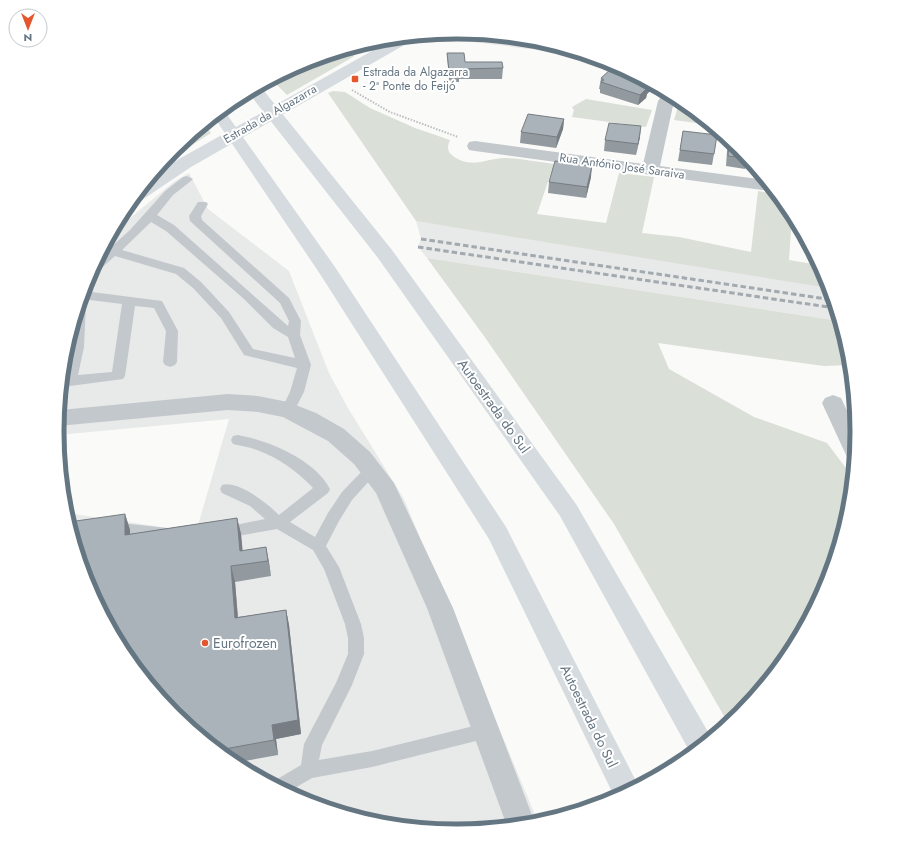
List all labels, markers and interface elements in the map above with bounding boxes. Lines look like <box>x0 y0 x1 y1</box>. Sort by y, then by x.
north arrow <box>8 8 48 48</box>
text: N <box>24 30 32 46</box>
place label: Estrada da Algazarra - 2ª Ponte do Feijó <box>363 63 468 95</box>
marker: Estrada da Algazarra - 2ª Ponte do Feijó <box>350 74 360 84</box>
street label: Estrada da Algazarra <box>220 80 320 148</box>
street label: Rua António José Saraiva <box>558 148 686 184</box>
street label: Autoestrada do Sul <box>453 355 535 457</box>
place label: Eurofrozen <box>213 633 277 653</box>
marker: Eurofrozen <box>200 638 210 648</box>
street label: Autoestrada do Sul <box>555 661 623 771</box>

